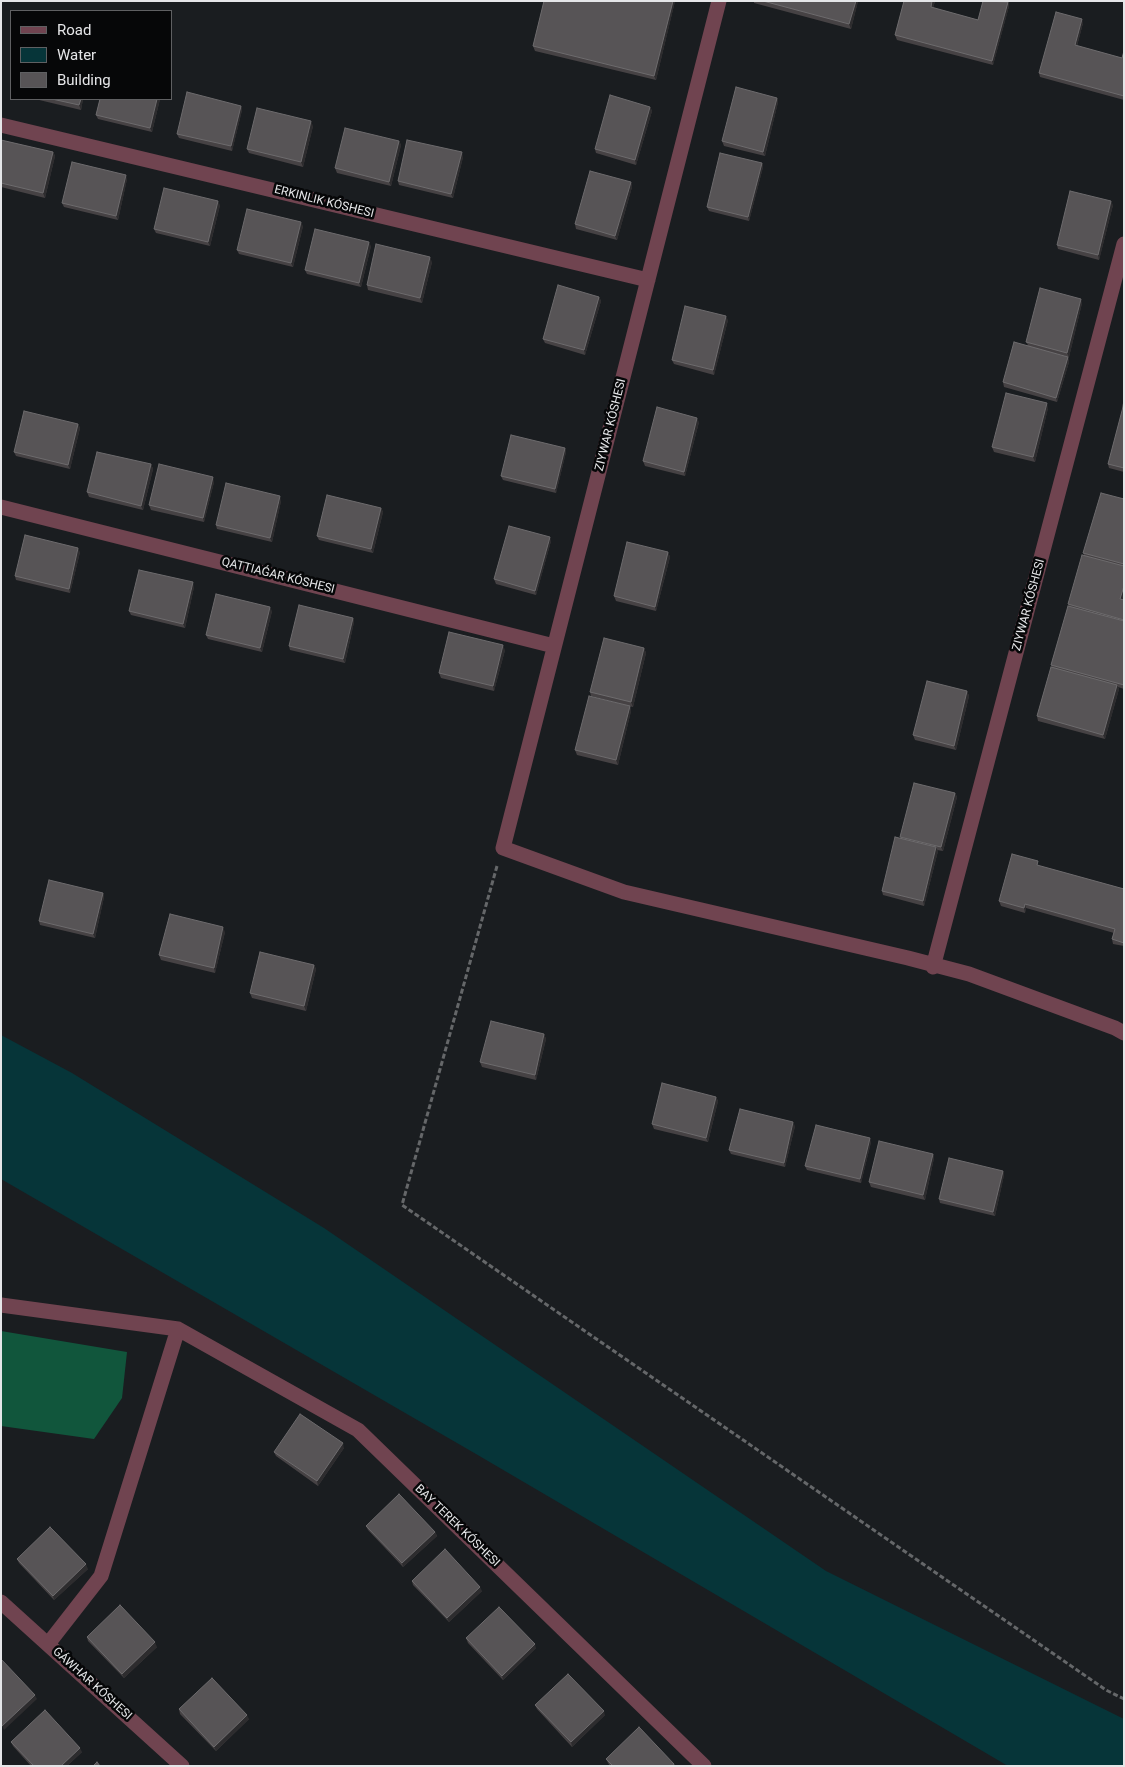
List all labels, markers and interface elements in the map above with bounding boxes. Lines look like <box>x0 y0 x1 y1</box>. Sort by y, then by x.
legend <box>10 10 172 100</box>
text: Road <box>57 21 91 39</box>
text: Water <box>57 46 96 64</box>
text: Building <box>57 71 111 89</box>
street label: ERKINLIK KÓSHESI <box>273 183 375 221</box>
street label: ZIYWAR KÓSHESI <box>593 377 629 473</box>
street label: QATTIAǴAR KÓSHESI <box>220 555 336 597</box>
street label: ZIYWAR KÓSHESI <box>1010 557 1048 653</box>
street label: BAY TEREK KÓSHESI <box>412 1482 502 1570</box>
street label: GÁWHAR KÓSHESI <box>49 1645 135 1723</box>

